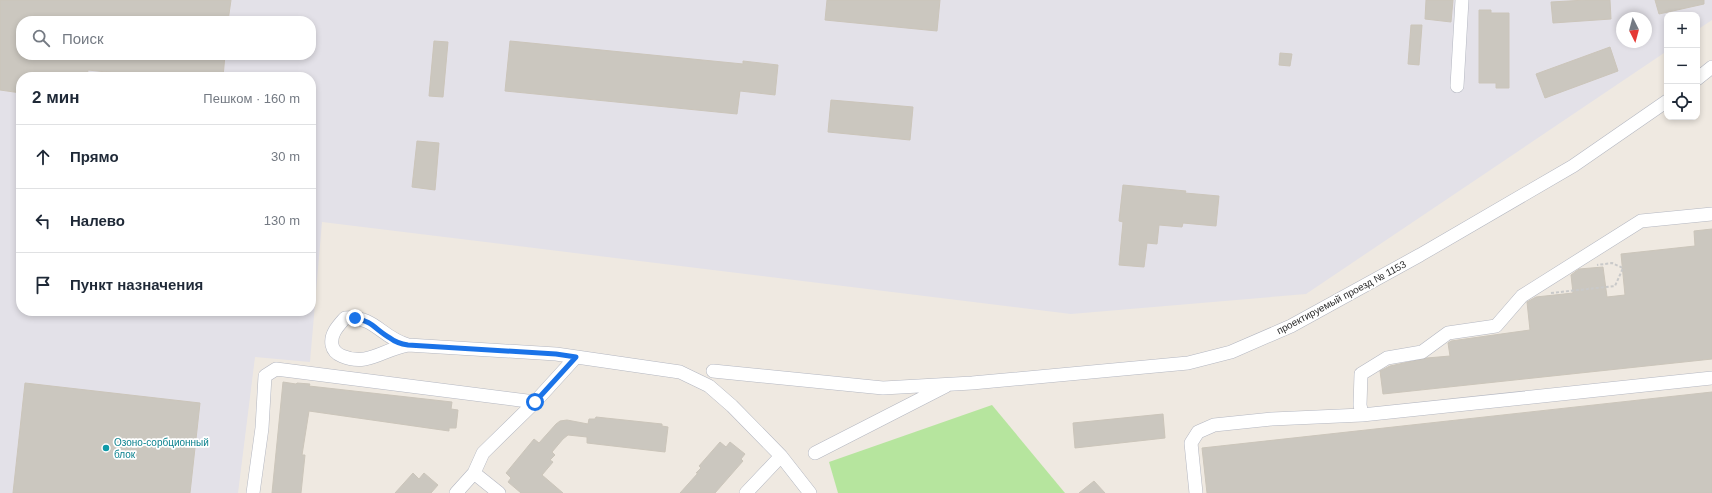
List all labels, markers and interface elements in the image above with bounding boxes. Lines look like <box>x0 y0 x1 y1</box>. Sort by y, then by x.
north arrow <box>1616 12 1652 48</box>
map controls <box>1664 12 1700 120</box>
button: + <box>1664 12 1700 48</box>
search box <box>16 16 316 60</box>
icon: search <box>30 27 52 49</box>
text: Поиск <box>62 30 104 47</box>
button: − <box>1664 48 1700 84</box>
button: locate <box>1664 84 1700 120</box>
text: 2 мин <box>32 88 79 107</box>
text: Пешком · 160 m <box>203 91 300 106</box>
icon: ahead <box>32 146 54 168</box>
text: Прямо <box>70 148 119 165</box>
text: 30 m <box>271 149 300 164</box>
icon: left <box>32 210 54 232</box>
text: Налево <box>70 212 125 229</box>
text: 130 m <box>264 213 300 228</box>
street label: проектируемый проезд № 1153 <box>1275 258 1408 336</box>
icon: arrive <box>32 274 54 296</box>
text: Пункт назначения <box>70 276 203 293</box>
route end <box>346 309 364 327</box>
route start <box>526 393 544 411</box>
place label: Озоно-сорбционный блок <box>114 437 209 460</box>
marker: Озоно-сорбционный блок <box>101 443 111 453</box>

